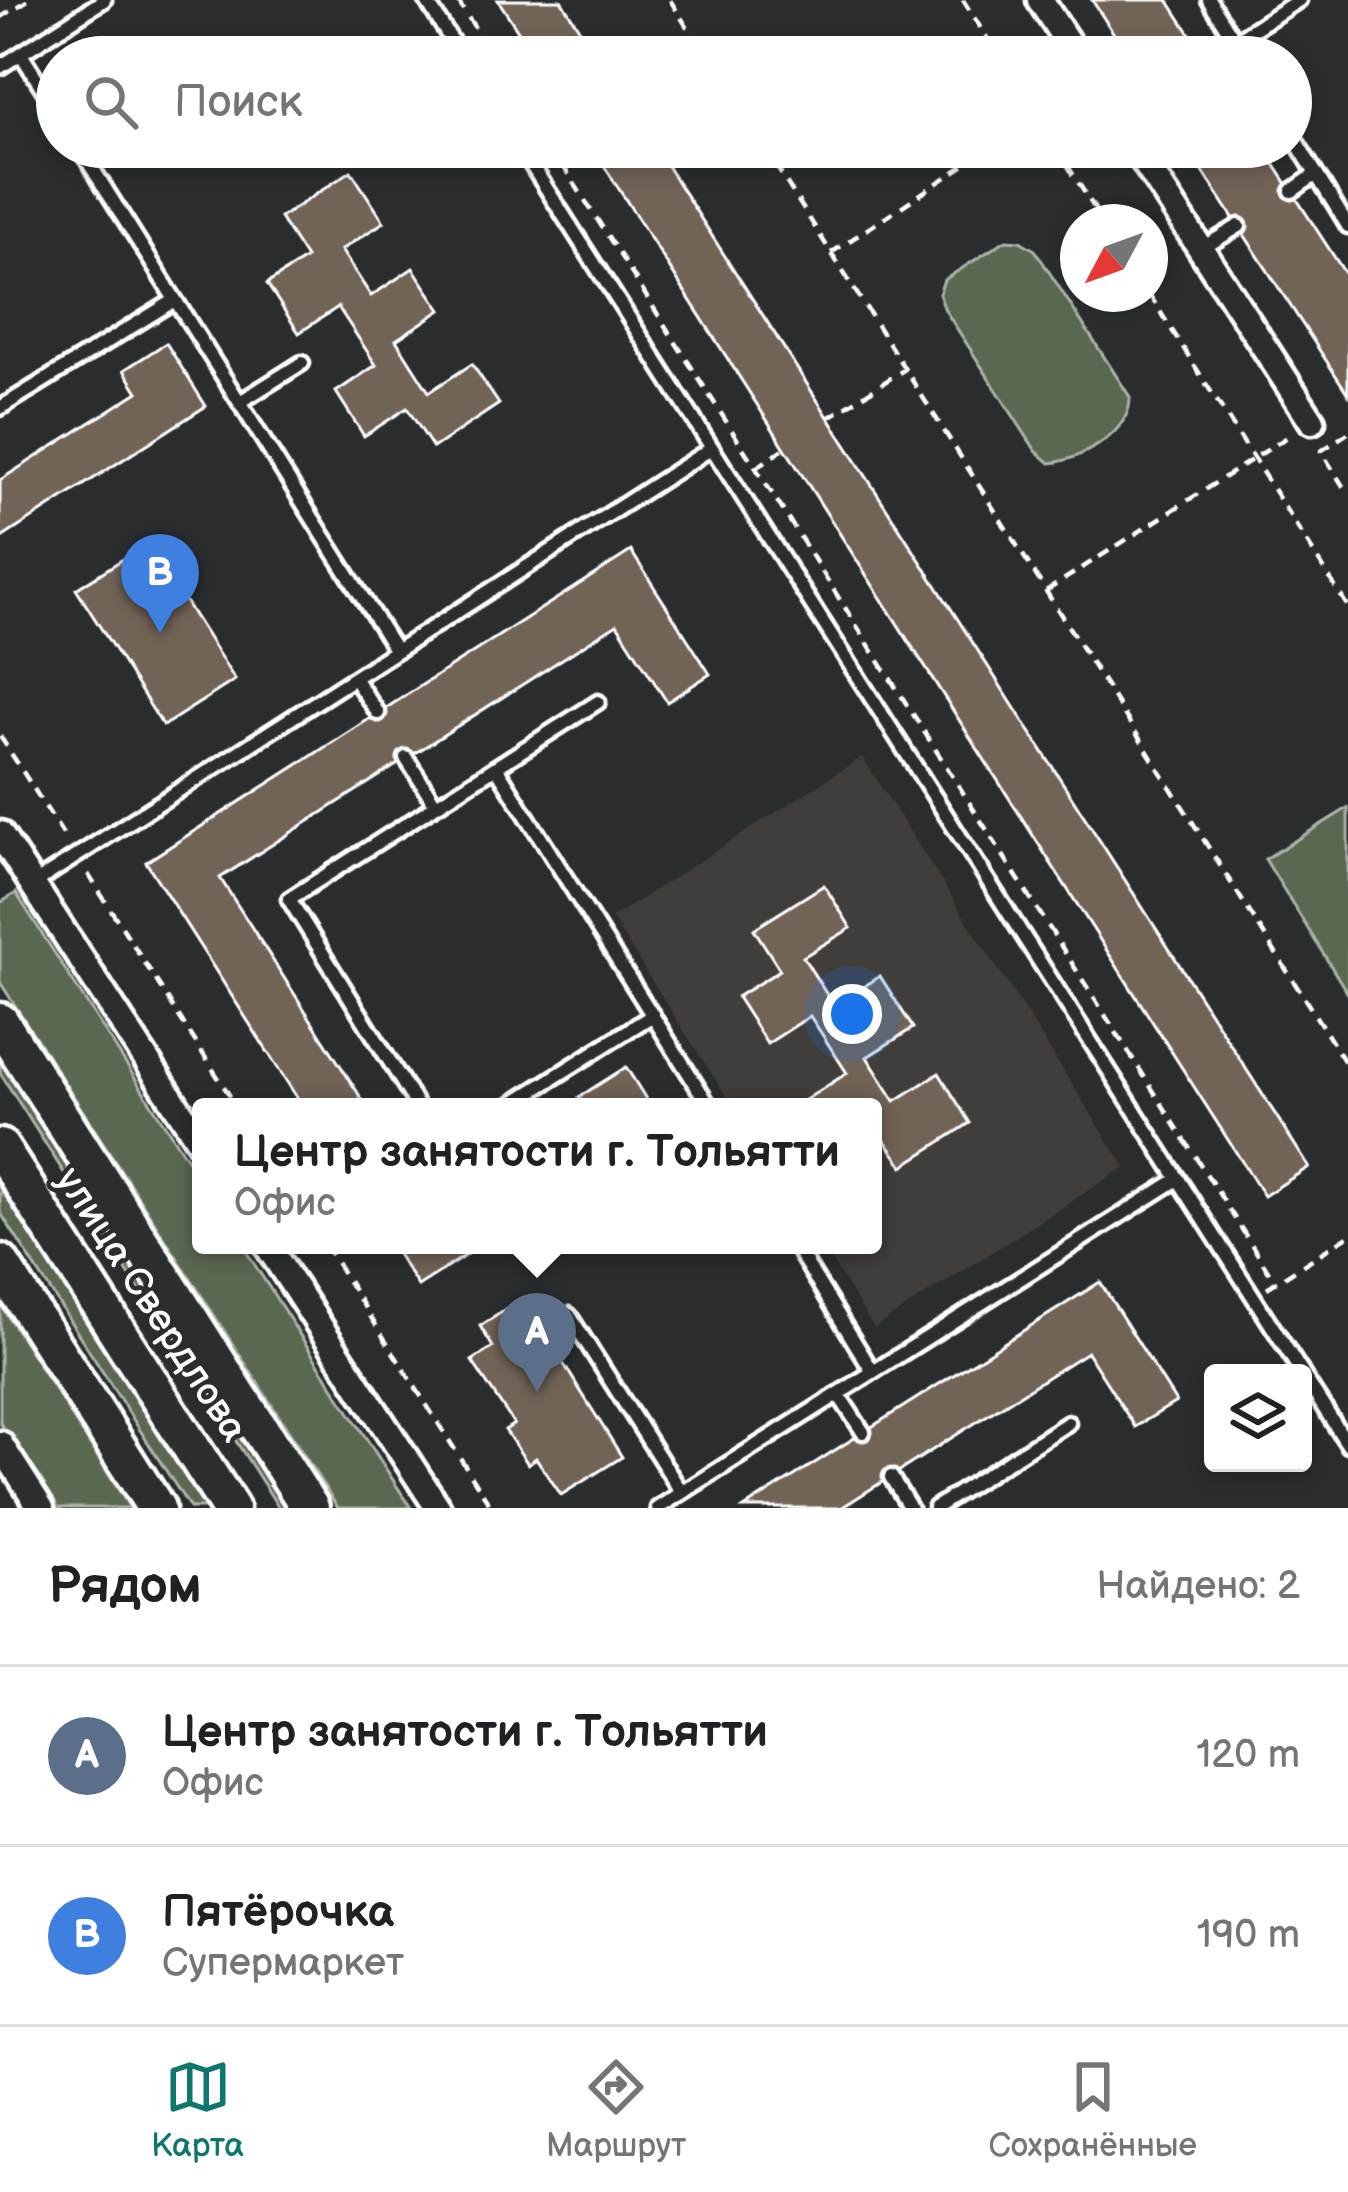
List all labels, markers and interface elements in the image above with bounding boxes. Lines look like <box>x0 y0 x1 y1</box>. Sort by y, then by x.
search box <box>36 36 1312 168</box>
icon: search <box>78 69 144 135</box>
text: Поиск <box>174 75 302 130</box>
north arrow <box>1060 204 1168 312</box>
pin: B <box>121 534 199 633</box>
your location <box>822 984 882 1044</box>
popup <box>192 1098 882 1254</box>
text: Центр занятости г. Тольятти <box>234 1125 840 1180</box>
street label: улица Свердлова <box>45 1159 257 1451</box>
text: Офис <box>234 1180 336 1227</box>
pin: A <box>498 1293 576 1392</box>
map controls <box>1204 1364 1312 1472</box>
button: layers <box>1204 1364 1312 1472</box>
text: Рядом <box>48 1556 202 1617</box>
text: Найдено: 2 <box>1096 1563 1300 1610</box>
text: Центр занятости г. Тольятти <box>162 1705 768 1760</box>
text: A <box>75 1732 99 1779</box>
text: 120 m <box>1196 1732 1300 1779</box>
text: Офис <box>162 1760 264 1807</box>
text: Пятёрочка <box>162 1885 394 1940</box>
text: B <box>73 1912 101 1959</box>
text: 190 m <box>1197 1912 1300 1959</box>
text: Супермаркет <box>162 1940 404 1987</box>
tab: Карта <box>151 2054 244 2166</box>
tab: Маршрут <box>546 2054 686 2166</box>
tab: Сохранённые <box>988 2054 1197 2166</box>

